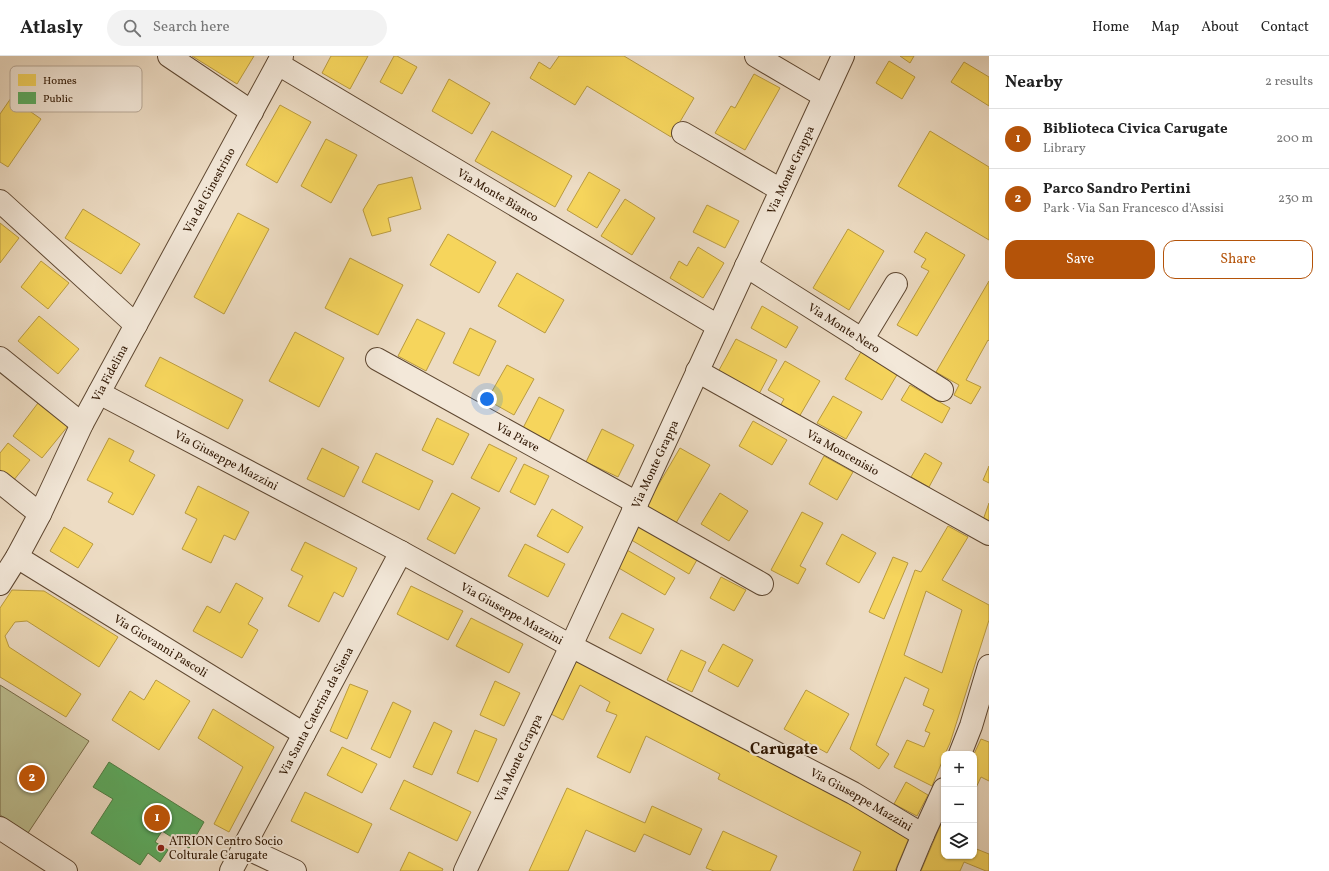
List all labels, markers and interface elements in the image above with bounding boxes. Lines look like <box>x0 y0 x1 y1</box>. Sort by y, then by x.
search box <box>107 10 387 46</box>
text: Atlasly <box>20 15 83 41</box>
icon: search <box>121 17 143 39</box>
text: Search here <box>153 17 230 38</box>
text: Home <box>1092 18 1129 37</box>
text: Map <box>1151 18 1179 37</box>
text: About <box>1201 18 1239 37</box>
text: Contact <box>1261 18 1309 37</box>
legend <box>10 66 142 112</box>
text: Nearby <box>1005 71 1063 94</box>
text: 2 results <box>1265 73 1313 91</box>
text: Homes <box>43 74 77 89</box>
text: Public <box>43 92 73 107</box>
text: Biblioteca Civica Carugate <box>1043 119 1228 140</box>
street label: Via Monte Grappa <box>764 123 819 217</box>
text: 1 <box>1015 130 1021 148</box>
text: 200 m <box>1276 130 1313 148</box>
text: Library <box>1043 140 1086 158</box>
street label: Via del Ginestrino <box>180 145 240 236</box>
street label: Via Monte Bianco <box>454 165 541 226</box>
text: Parco Sandro Pertini <box>1043 179 1191 200</box>
text: 2 <box>1015 190 1021 208</box>
text: 230 m <box>1278 190 1313 208</box>
text: Park · Via San Francesco d'Assisi <box>1043 200 1224 218</box>
button: Save <box>1005 240 1155 279</box>
button: Share <box>1163 240 1313 279</box>
street label: Via Monte Nero <box>804 300 883 358</box>
street label: Via Fidelina <box>89 342 133 405</box>
your location <box>477 389 497 409</box>
street label: Via Monte Grappa <box>628 418 683 511</box>
street label: Via Piave <box>493 419 542 457</box>
street label: Via Giuseppe Mazzini <box>171 427 281 495</box>
street label: Via Moncenisio <box>803 427 882 480</box>
street label: Via Giuseppe Mazzini <box>457 579 566 649</box>
street label: Via Giovanni Pascoli <box>110 611 211 682</box>
street label: Via Santa Caterina da Siena <box>276 644 358 779</box>
street label: Via Monte Grappa <box>492 712 547 805</box>
district label: Carugate <box>750 739 818 761</box>
map controls <box>941 751 977 859</box>
button: + <box>941 751 977 787</box>
pin: 2 <box>19 763 45 793</box>
street label: Via Giuseppe Mazzini <box>807 765 915 836</box>
button: − <box>941 787 977 823</box>
pin: 1 <box>144 803 170 833</box>
button: layers <box>941 823 977 859</box>
place label: ATRION Centro Socio Colturale Carugate <box>169 834 283 864</box>
marker: ATRION Centro Socio Colturale Carugate <box>156 843 166 853</box>

